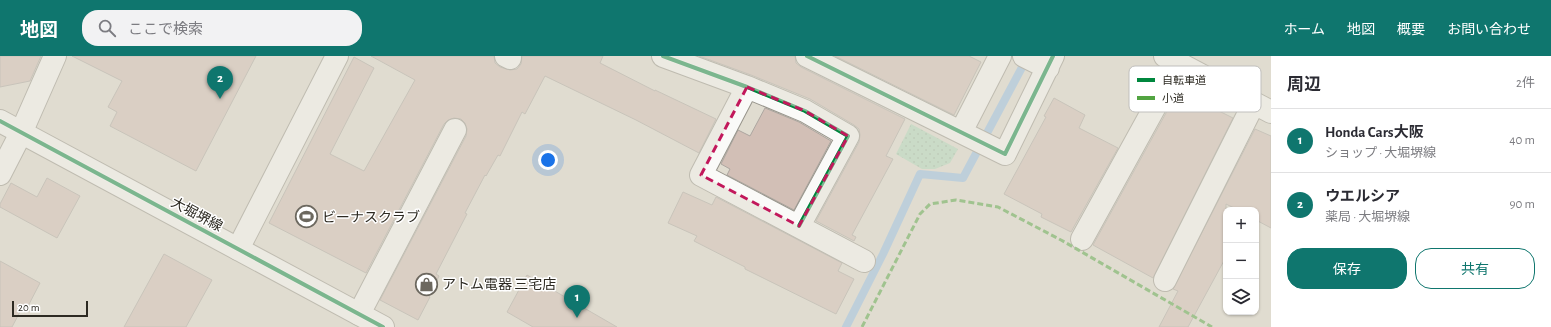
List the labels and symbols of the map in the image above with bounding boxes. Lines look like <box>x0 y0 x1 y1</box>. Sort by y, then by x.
pin: 2 <box>207 66 233 99</box>
legend <box>1129 66 1261 112</box>
text: 自転車道 <box>1162 74 1206 86</box>
text: 小道 <box>1162 92 1184 104</box>
your location <box>538 150 558 170</box>
street label: 大堀堺線 <box>169 195 225 234</box>
sports icon: ビーナスクラブ <box>294 204 320 230</box>
place label: ビーナスクラブ <box>322 209 420 225</box>
shop icon: アトム電器 三宅店 <box>414 271 440 297</box>
place label: アトム電器 三宅店 <box>442 277 556 292</box>
pin: 1 <box>564 285 590 318</box>
scale bar <box>12 299 88 318</box>

